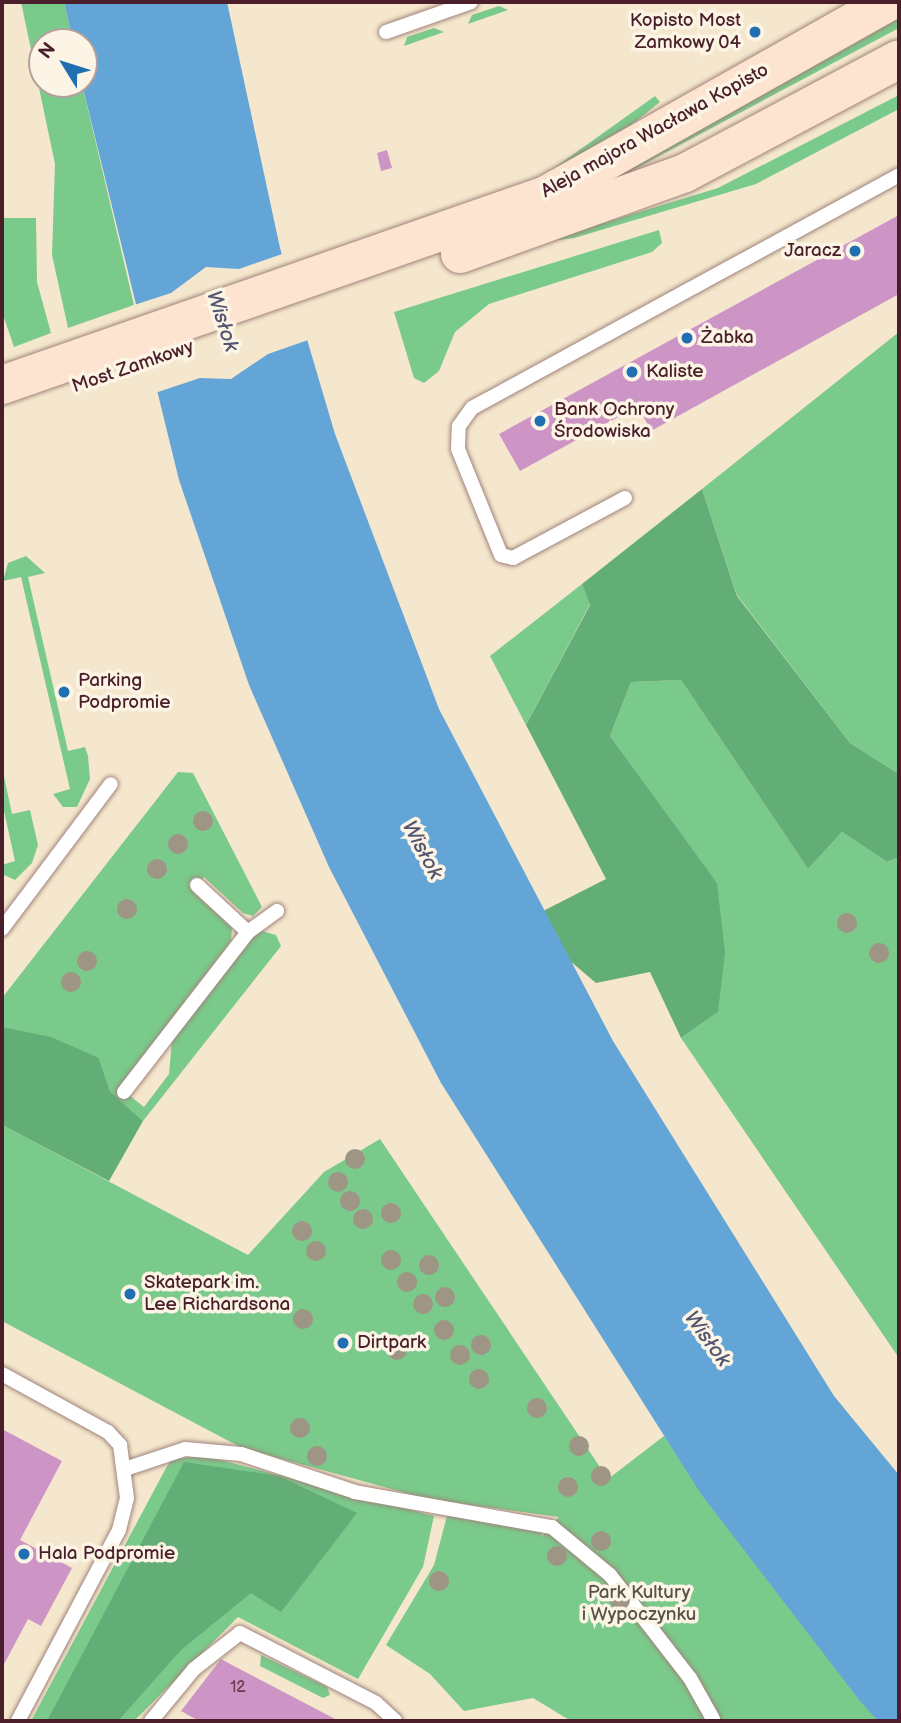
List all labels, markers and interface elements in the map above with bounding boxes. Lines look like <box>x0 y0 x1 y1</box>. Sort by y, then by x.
place label: Kopisto Most Zamkowy 04 <box>630 10 741 54</box>
marker: Kopisto Most Zamkowy 04 <box>747 24 763 40</box>
north arrow <box>28 28 98 98</box>
text: N <box>34 38 61 64</box>
street label: Aleja majora Wacława Kopisto <box>537 59 773 203</box>
place label: Jaracz <box>784 240 841 262</box>
marker: Jaracz <box>847 243 863 259</box>
water label: Wisłok <box>200 287 244 355</box>
place label: Żabka <box>701 327 754 349</box>
marker: Żabka <box>679 330 695 346</box>
street label: Most Zamkowy <box>69 336 197 398</box>
place label: Kaliste <box>646 361 703 383</box>
marker: Kaliste <box>624 364 640 380</box>
place label: Bank Ochrony Środowiska <box>554 399 674 443</box>
marker: Bank Ochrony Środowiska <box>532 413 548 429</box>
place label: Parking Podpromie <box>78 670 171 714</box>
marker: Parking Podpromie <box>56 684 72 700</box>
water label: Wisłok <box>396 816 448 884</box>
place label: Skatepark im. Lee Richardsona <box>144 1272 290 1316</box>
marker: Skatepark im. Lee Richardsona <box>122 1286 138 1302</box>
water label: Wisłok <box>678 1306 736 1372</box>
place label: Dirtpark <box>357 1332 426 1354</box>
marker: Dirtpark <box>335 1335 351 1351</box>
place label: Hala Podpromie <box>38 1543 175 1565</box>
marker: Hala Podpromie <box>16 1546 32 1562</box>
park label: Park Kultury i Wypoczynku <box>581 1582 697 1626</box>
house number: 12 <box>230 1678 246 1698</box>

